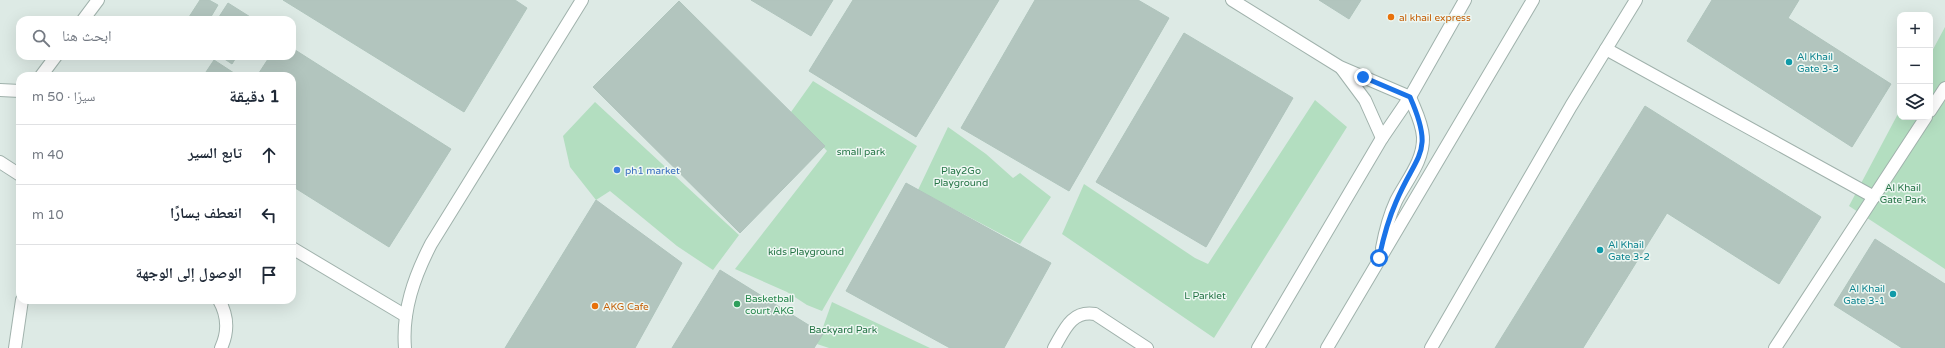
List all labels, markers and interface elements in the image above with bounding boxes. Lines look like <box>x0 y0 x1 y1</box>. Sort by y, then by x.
marker: al khail express <box>1386 12 1396 22</box>
place label: al khail express <box>1399 12 1471 24</box>
map controls <box>1897 12 1933 120</box>
button: + <box>1897 12 1933 48</box>
search box <box>16 16 296 60</box>
icon: search <box>30 27 52 49</box>
text: ابحث هنا <box>62 27 112 45</box>
button: − <box>1897 48 1933 84</box>
place label: Al Khail Gate 3-3 <box>1797 51 1839 75</box>
marker: Al Khail Gate 3-3 <box>1784 57 1794 67</box>
route end <box>1354 68 1372 86</box>
button: layers <box>1897 84 1933 120</box>
text: 1 دقيقة <box>229 86 280 107</box>
text: سيرًا · 50 m <box>32 89 95 105</box>
text: تابع السير <box>188 144 242 162</box>
icon: ahead <box>258 144 280 166</box>
park label: small park <box>837 146 886 158</box>
text: 40 m <box>32 147 64 163</box>
marker: ph1 market <box>612 165 622 175</box>
place label: ph1 market <box>625 165 680 177</box>
park label: Play2Go Playground <box>934 165 988 189</box>
park label: Al Khail Gate Park <box>1880 182 1927 206</box>
text: انعطف يسارًا <box>170 204 242 222</box>
icon: left <box>258 204 280 226</box>
text: 10 m <box>32 207 64 223</box>
place label: Al Khail Gate 3-2 <box>1608 239 1650 263</box>
marker: Al Khail Gate 3-2 <box>1595 245 1605 255</box>
park label: kids Playground <box>768 246 844 258</box>
route start <box>1370 249 1388 267</box>
text: الوصول إلى الوجهة <box>136 264 242 282</box>
icon: arrive <box>258 264 280 286</box>
place label: Al Khail Gate 3-1 <box>1843 283 1885 307</box>
marker: Al Khail Gate 3-1 <box>1888 289 1898 299</box>
park label: L Parklet <box>1184 290 1226 302</box>
place label: Basketball court AKG <box>745 293 794 317</box>
marker: Basketball court AKG <box>732 299 742 309</box>
marker: AKG Cafe <box>590 301 600 311</box>
place label: AKG Cafe <box>603 301 649 313</box>
park label: Backyard Park <box>809 324 878 336</box>

